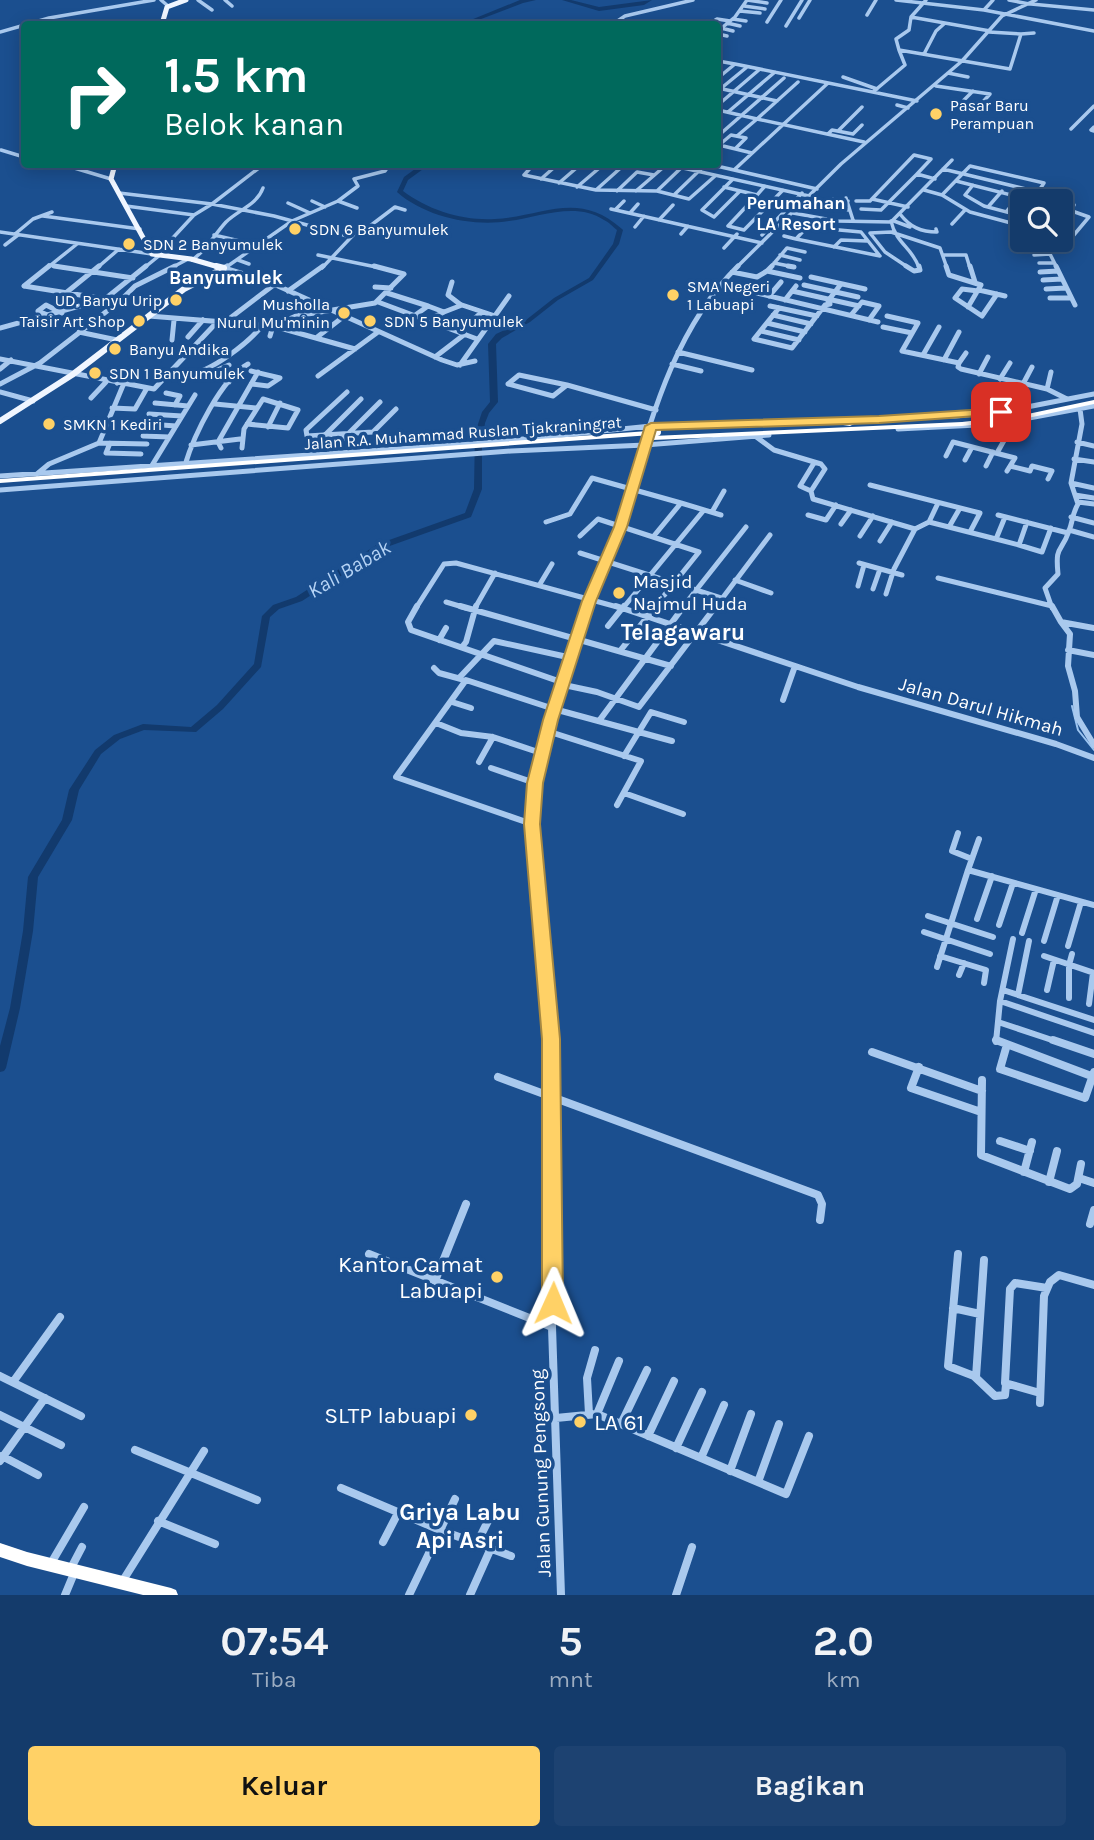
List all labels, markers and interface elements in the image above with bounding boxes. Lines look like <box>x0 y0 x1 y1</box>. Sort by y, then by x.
text: 1.5 km <box>164 47 308 104</box>
icon: right <box>49 49 140 140</box>
place label: Pasar Baru Perampuan <box>950 96 1034 133</box>
text: Belok kanan <box>164 106 344 143</box>
marker: Pasar Baru Perampuan <box>928 106 944 122</box>
map controls <box>1010 189 1073 252</box>
button: search <box>1010 189 1073 252</box>
district label: Perumahan LA Resort <box>747 192 845 235</box>
place label: SDN 6 Banyumulek <box>309 220 449 239</box>
marker: SDN 6 Banyumulek <box>287 221 303 237</box>
place label: SDN 2 Banyumulek <box>143 235 283 254</box>
marker: SDN 2 Banyumulek <box>121 236 137 252</box>
district label: Banyumulek <box>169 267 283 289</box>
place label: SMA Negeri 1 Labuapi <box>687 277 770 314</box>
marker: SMA Negeri 1 Labuapi <box>665 287 681 303</box>
place label: UD. Banyu Urip <box>55 291 162 310</box>
marker: UD. Banyu Urip <box>168 292 184 308</box>
place label: Musholla Nurul Mu'minin <box>216 295 330 332</box>
marker: Musholla Nurul Mu'minin <box>336 305 352 321</box>
place label: Taisir Art Shop <box>20 312 125 331</box>
place label: SDN 5 Banyumulek <box>384 312 524 331</box>
marker: Taisir Art Shop <box>131 313 147 329</box>
marker: SDN 5 Banyumulek <box>362 313 378 329</box>
place label: Banyu Andika <box>129 340 229 359</box>
marker: Banyu Andika <box>107 341 123 357</box>
place label: SDN 1 Banyumulek <box>109 364 245 383</box>
marker: SDN 1 Banyumulek <box>87 365 103 381</box>
pin <box>971 382 1031 442</box>
icon: arrive <box>982 393 1020 431</box>
street label: Jalan R.A. Muhammad Ruslan Tjakraningrat <box>304 412 622 454</box>
place label: SMKN 1 Kediri <box>63 415 163 434</box>
marker: SMKN 1 Kediri <box>41 416 57 432</box>
water label: Kali Babak <box>303 535 395 603</box>
place label: Masjid Najmul Huda <box>633 571 747 615</box>
marker: Masjid Najmul Huda <box>611 585 627 601</box>
district label: Telagawaru <box>621 619 745 646</box>
street label: Jalan Darul Hikmah <box>896 673 1066 741</box>
place label: Kantor Camat Labuapi <box>338 1251 483 1304</box>
position arrow <box>516 1266 590 1340</box>
marker: Kantor Camat Labuapi <box>489 1269 505 1285</box>
street label: Jalan Gunung Pengsong <box>526 1368 556 1577</box>
place label: SLTP labuapi <box>324 1402 457 1429</box>
marker: SLTP labuapi <box>463 1407 479 1423</box>
place label: LA 61 <box>594 1409 644 1436</box>
marker: LA 61 <box>572 1414 588 1430</box>
district label: Griya Labu Api Asri <box>399 1498 521 1554</box>
text: 07:54 <box>220 1616 328 1666</box>
text: 5 <box>558 1616 583 1666</box>
text: 2.0 <box>813 1616 874 1666</box>
text: Tiba <box>252 1666 297 1693</box>
text: mnt <box>549 1666 593 1693</box>
text: km <box>826 1666 861 1693</box>
button: Keluar <box>28 1746 540 1826</box>
button: Bagikan <box>554 1746 1066 1826</box>

